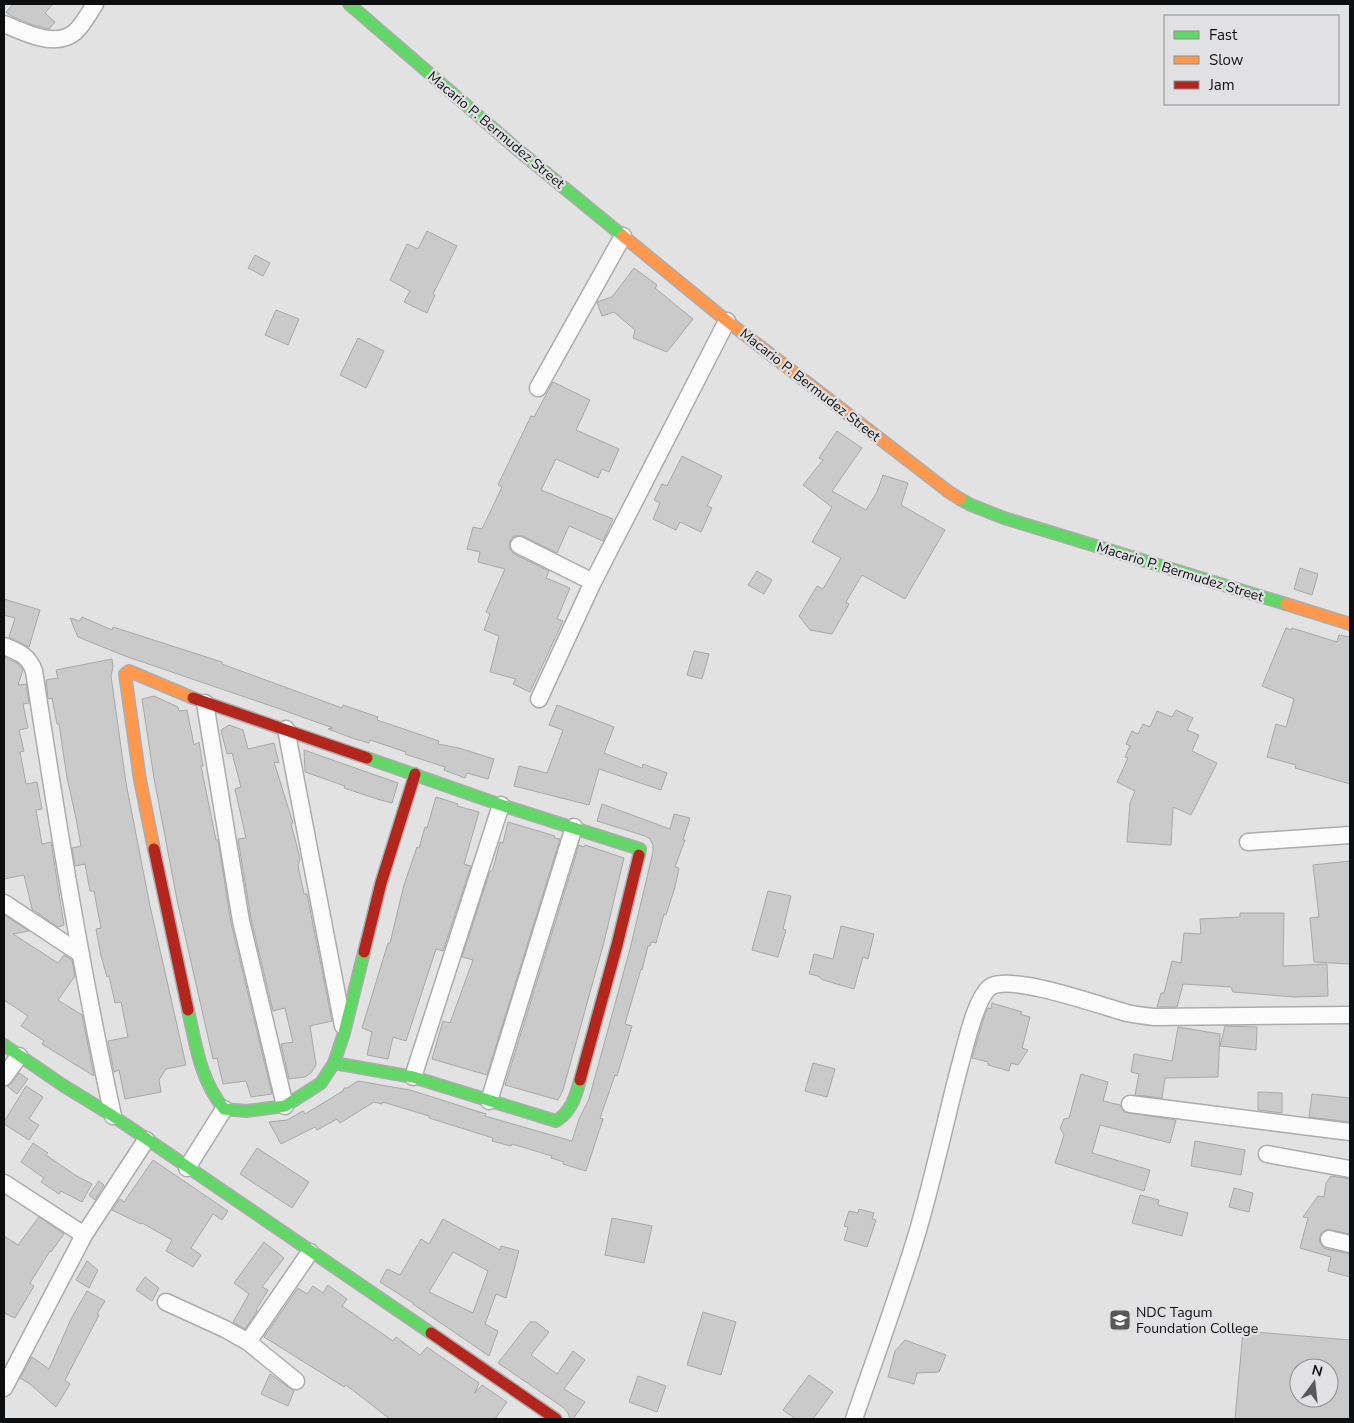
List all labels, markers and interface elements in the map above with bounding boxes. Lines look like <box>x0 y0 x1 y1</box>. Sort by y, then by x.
legend <box>1164 15 1339 105</box>
text: Fast <box>1209 25 1238 45</box>
text: Slow <box>1209 50 1244 70</box>
street label: Macario P. Bermudez Street <box>423 67 569 193</box>
text: Jam <box>1208 75 1235 95</box>
street label: Macario P. Bermudez Street <box>736 324 884 446</box>
street label: Macario P. Bermudez Street <box>1094 538 1266 606</box>
place label: NDC Tagum Foundation College <box>1136 1303 1258 1338</box>
school or university icon: NDC Tagum Foundation College <box>1108 1308 1132 1332</box>
north arrow <box>1289 1358 1339 1408</box>
text: N <box>1310 1360 1325 1381</box>

